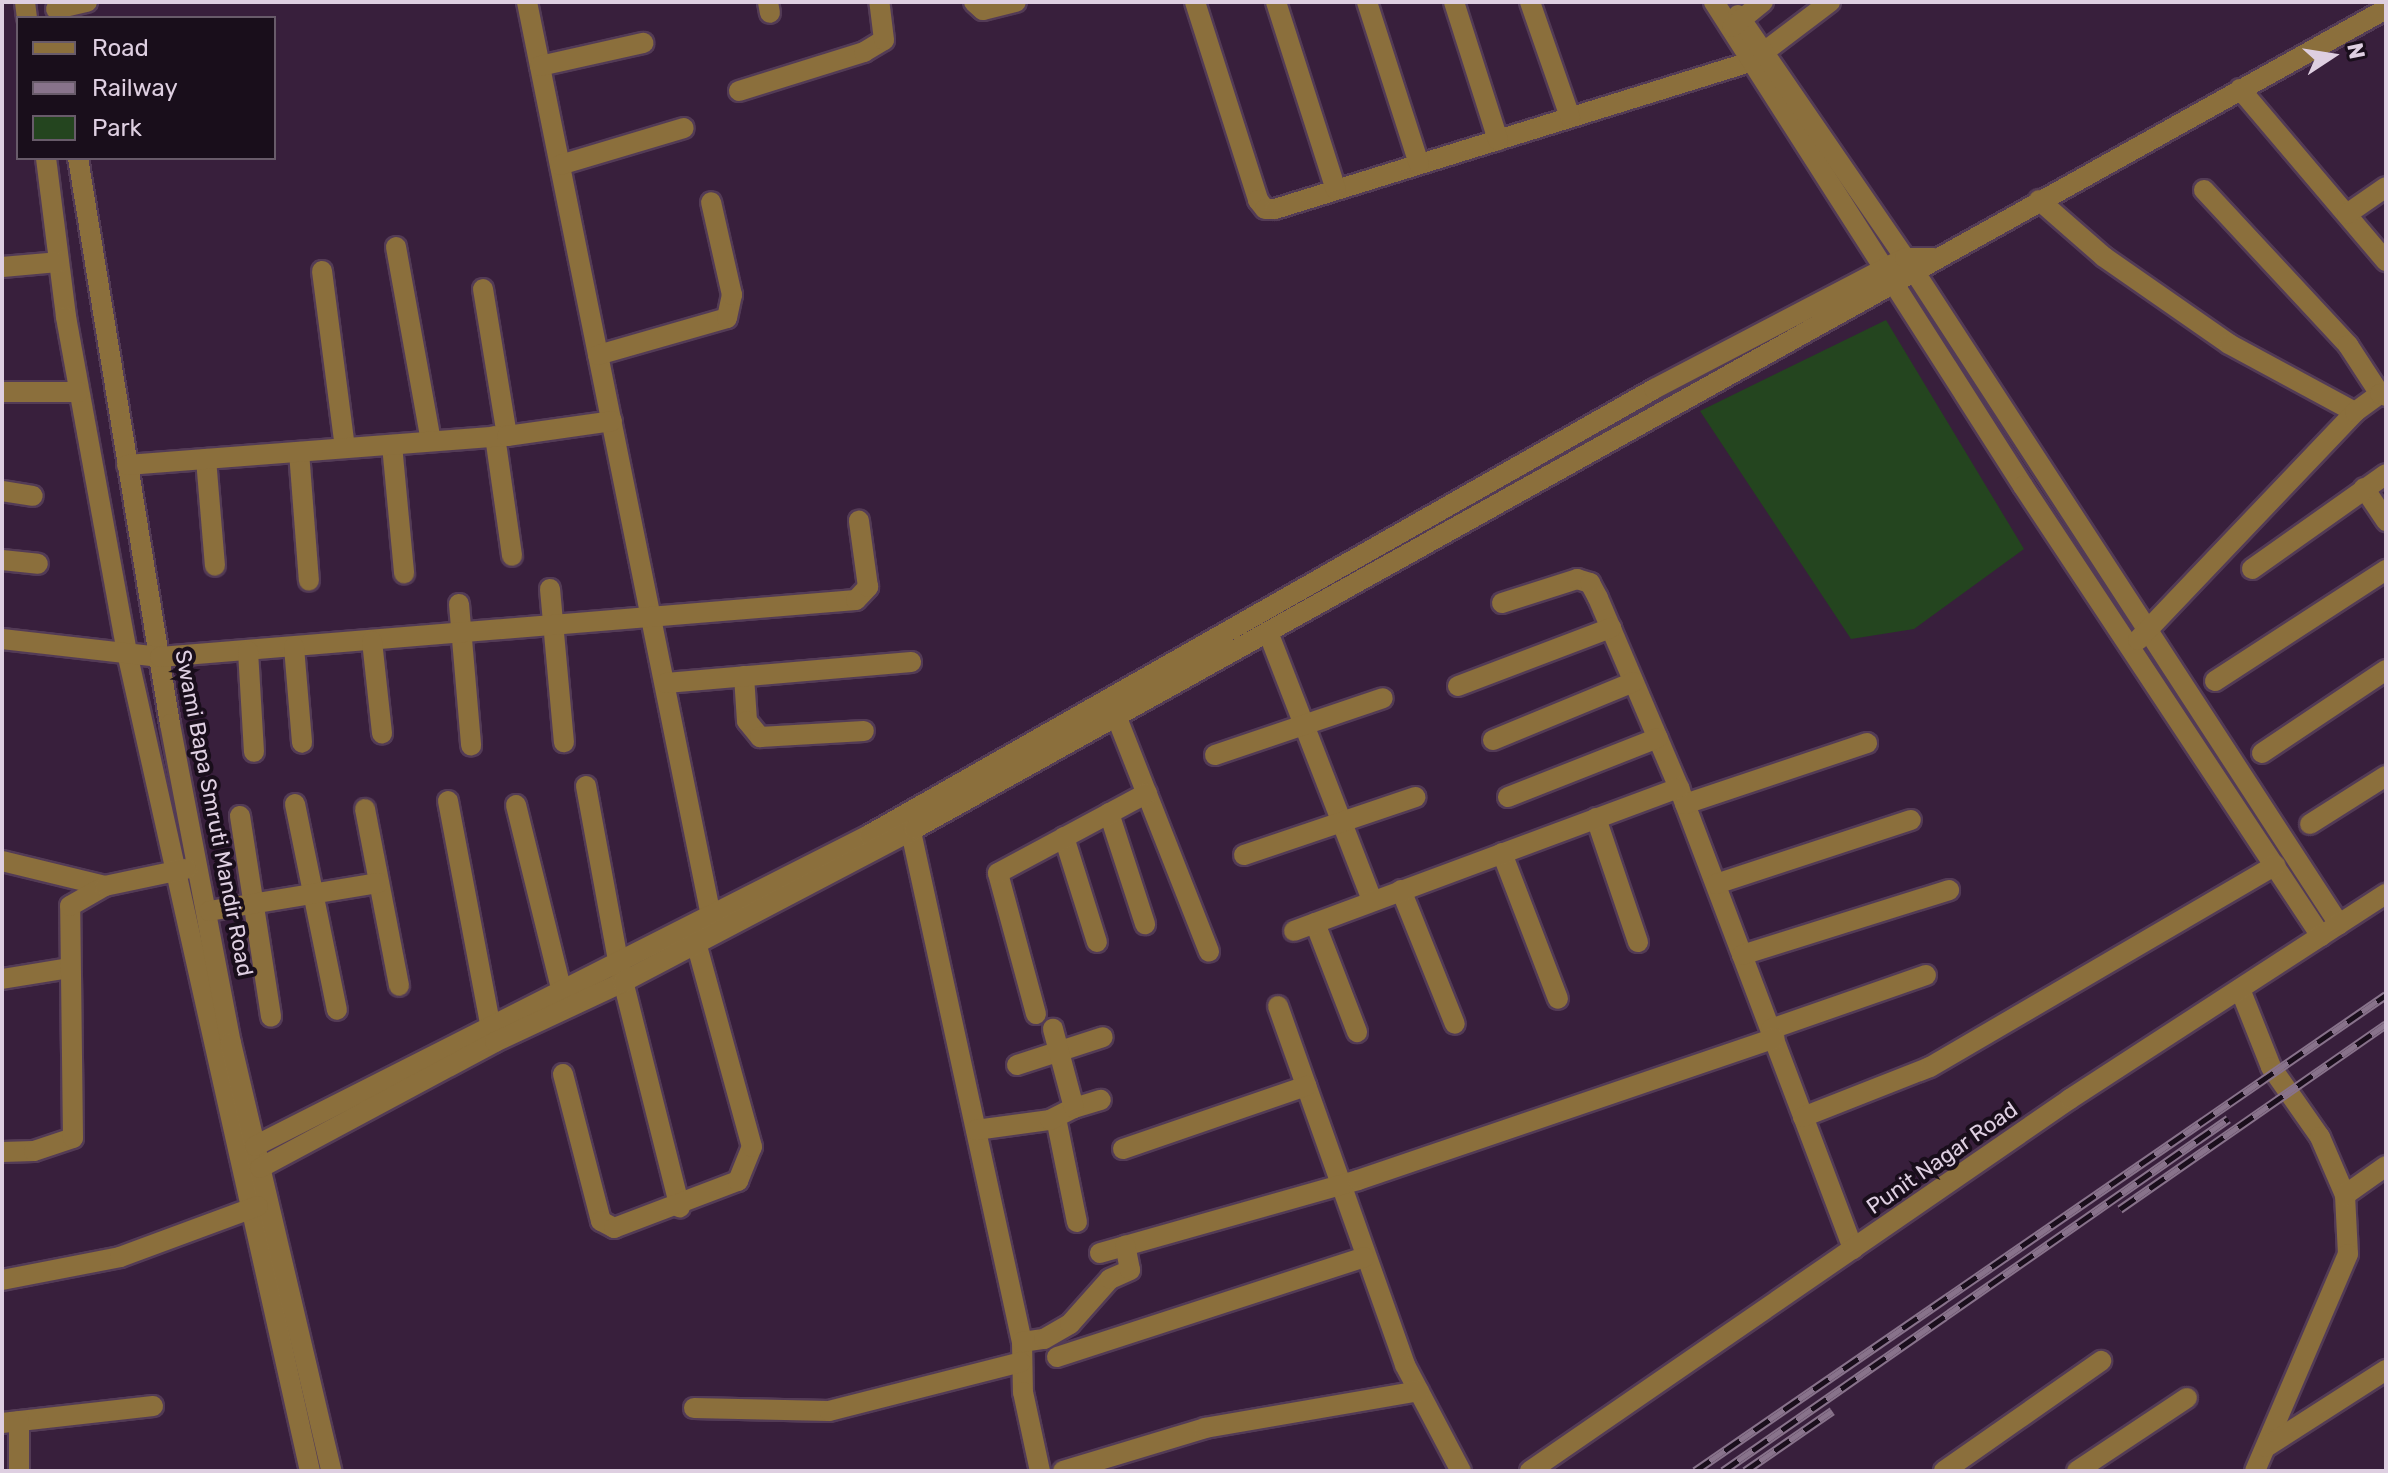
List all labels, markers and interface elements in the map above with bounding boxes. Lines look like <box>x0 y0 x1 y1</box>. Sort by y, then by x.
legend <box>16 16 276 160</box>
north arrow <box>2292 16 2372 96</box>
text: Road <box>92 34 149 62</box>
text: N <box>2341 40 2371 61</box>
text: Railway <box>92 74 178 102</box>
text: Park <box>92 114 142 142</box>
street label: Swami Bapa Smruti Mandir Road <box>169 647 259 979</box>
street label: Punit Nagar Road <box>1861 1096 2023 1220</box>

